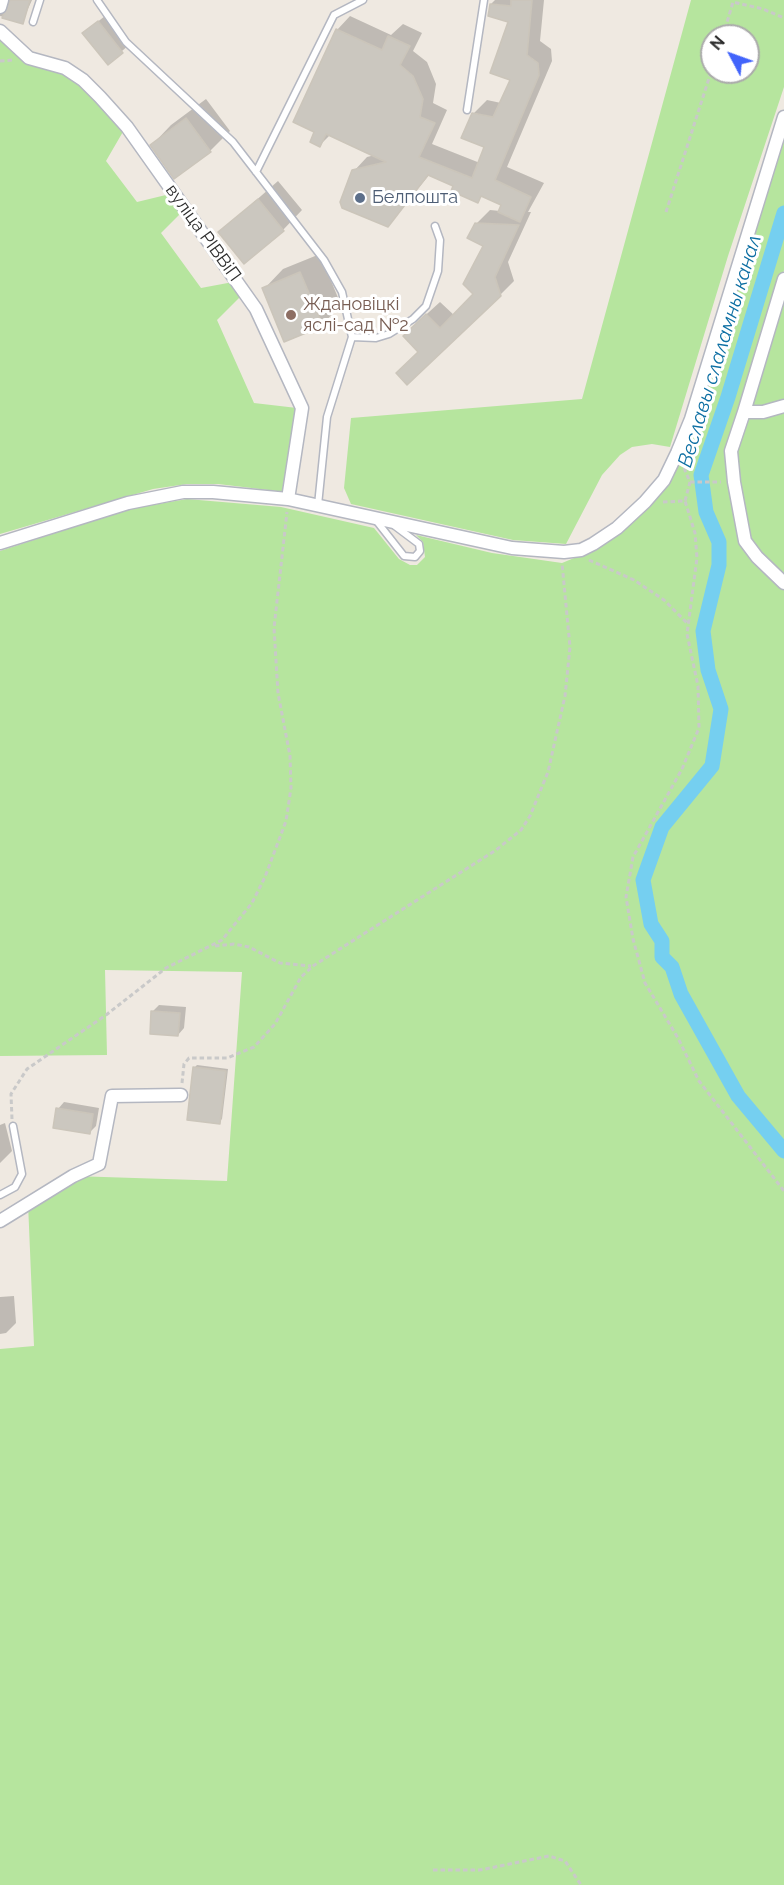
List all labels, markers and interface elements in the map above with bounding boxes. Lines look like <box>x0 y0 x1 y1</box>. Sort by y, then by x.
north arrow <box>700 24 760 84</box>
text: N <box>706 32 729 54</box>
street label: вуліца РІВВіП <box>161 180 245 286</box>
place label: Белпошта <box>372 187 458 209</box>
marker: Белпошта <box>353 191 367 205</box>
water label: Веславы слаламны канал <box>673 232 767 470</box>
place label: Ждановіцкі яслі-сад №2 <box>303 294 409 336</box>
marker: Ждановіцкі яслі-сад №2 <box>284 308 298 322</box>

